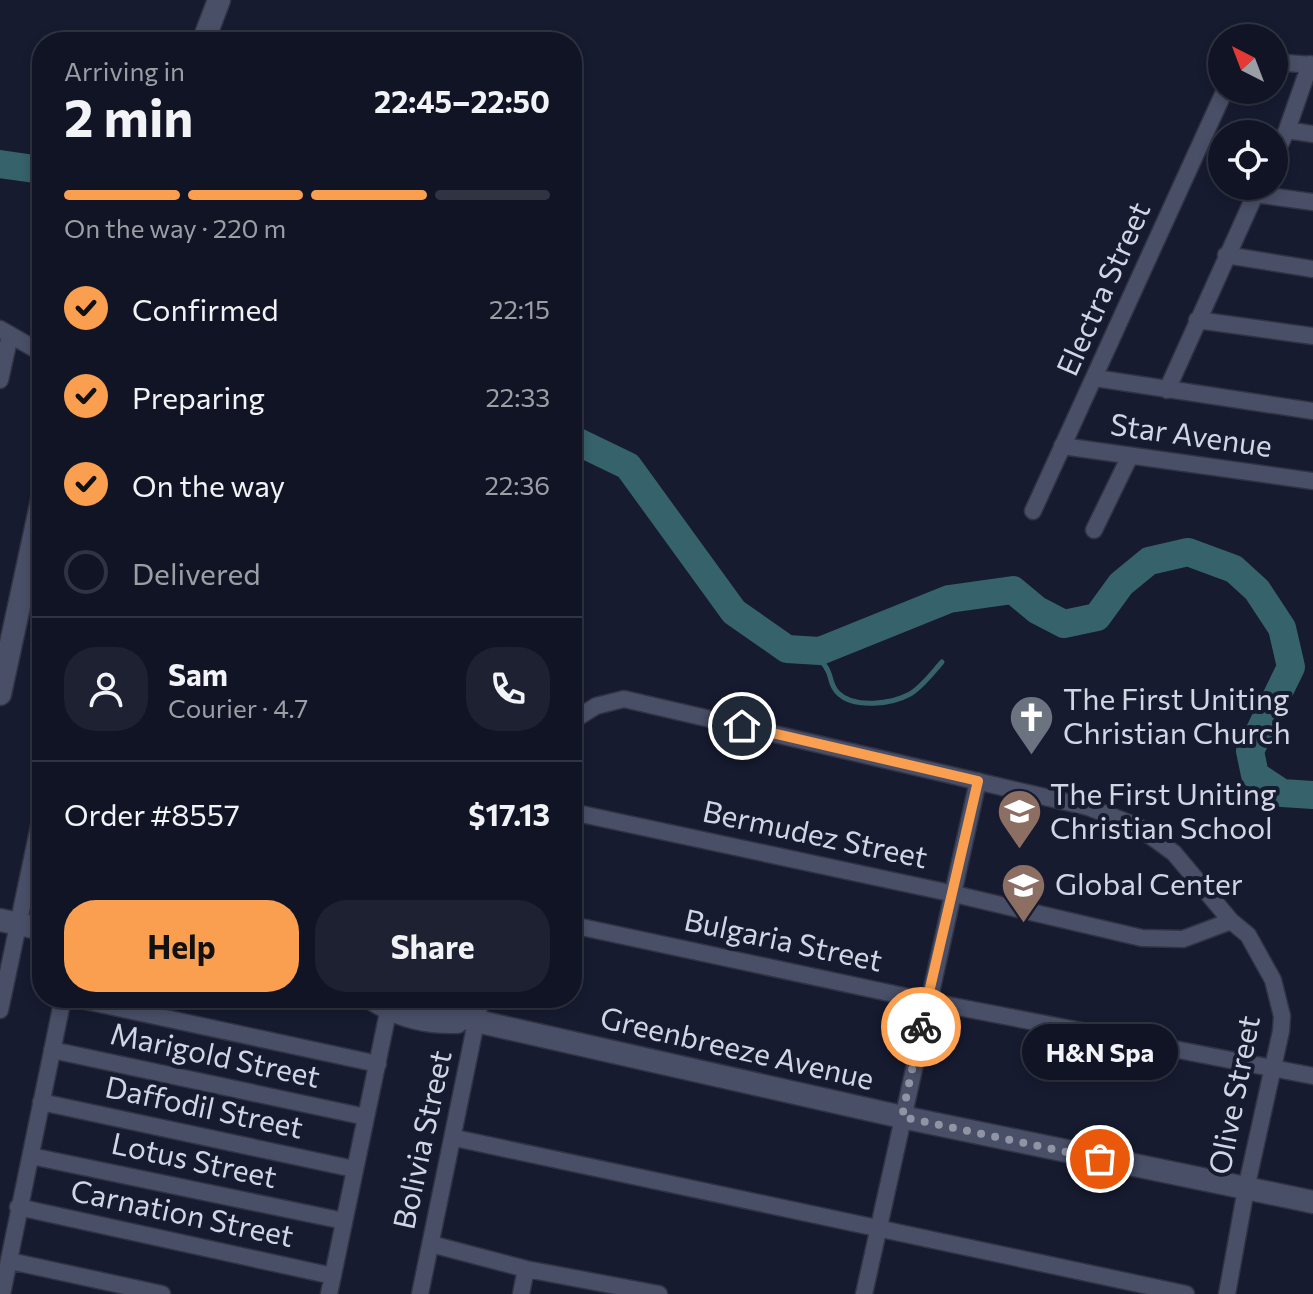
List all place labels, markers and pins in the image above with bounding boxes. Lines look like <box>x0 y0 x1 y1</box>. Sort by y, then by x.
place label: The First Uniting Christian Church <box>1063 679 1291 750</box>
pin <box>708 692 776 760</box>
church icon: The First Uniting Christian Church <box>1008 693 1056 756</box>
place label: The First Uniting Christian School <box>1050 774 1276 845</box>
school or university icon: The First Uniting Christian School <box>995 788 1043 851</box>
school or university icon: Global Center <box>1000 861 1048 924</box>
place label: Global Center <box>1055 864 1243 901</box>
callout: H&N Spa <box>1022 1023 1178 1079</box>
pin <box>1066 1125 1134 1193</box>

